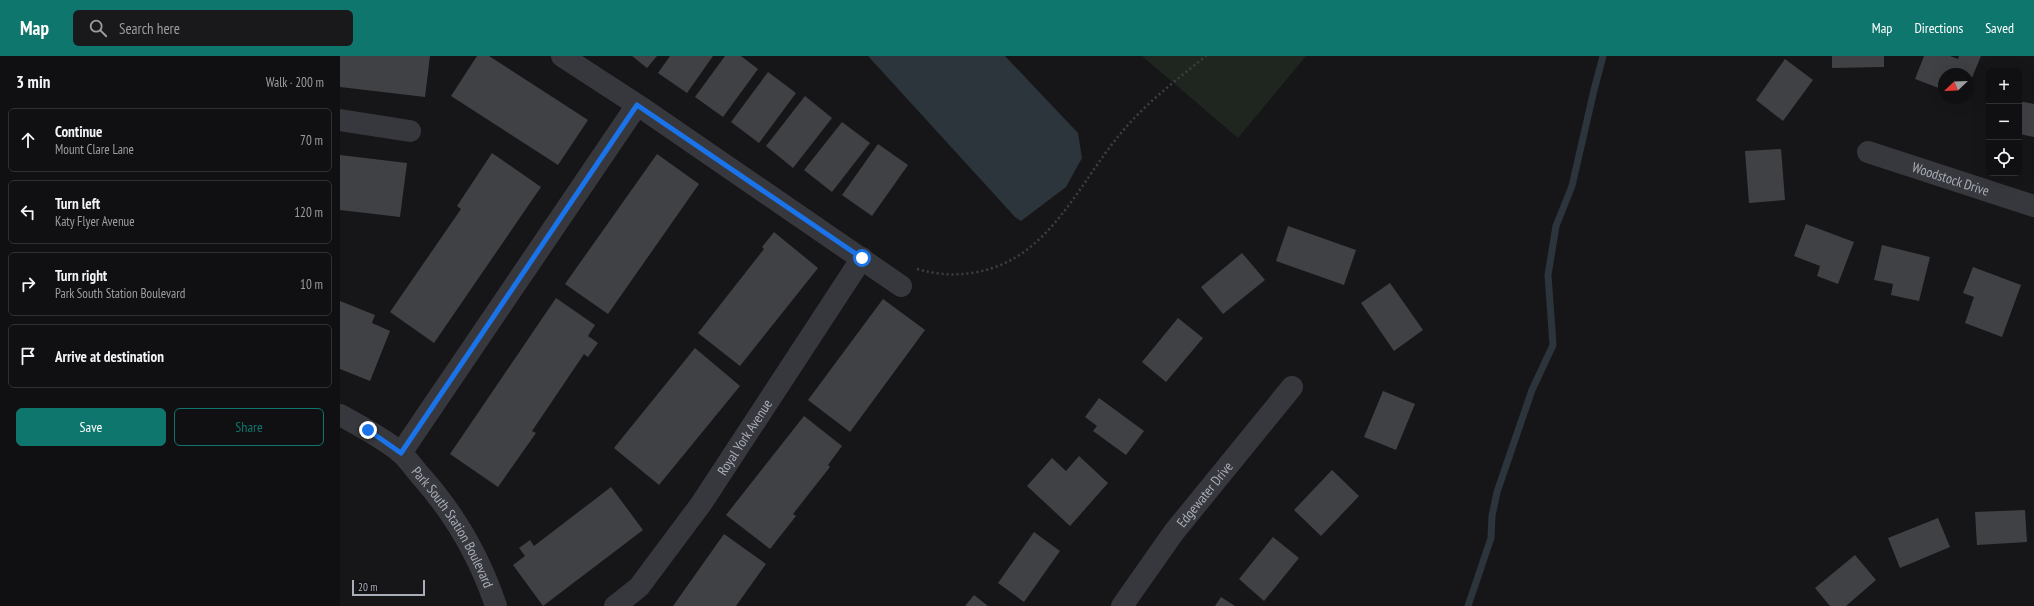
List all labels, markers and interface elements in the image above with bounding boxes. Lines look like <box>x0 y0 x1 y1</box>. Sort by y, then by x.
search box <box>73 10 353 46</box>
text: Map <box>20 16 49 40</box>
icon: search <box>87 17 109 39</box>
text: Search here <box>119 19 180 38</box>
text: Map <box>1872 19 1892 37</box>
text: Directions <box>1914 19 1963 37</box>
text: Saved <box>1985 19 2014 37</box>
north arrow <box>1938 68 1974 104</box>
map controls <box>1986 68 2022 176</box>
button: + <box>1986 68 2022 104</box>
text: 3 min <box>16 71 50 93</box>
text: Walk · 200 m <box>266 74 324 91</box>
button: − <box>1986 104 2022 140</box>
text: Continue <box>55 122 102 141</box>
icon: ahead <box>17 129 39 151</box>
text: 70 m <box>300 132 323 149</box>
button: locate <box>1986 140 2022 176</box>
text: Mount Clare Lane <box>55 141 134 158</box>
street label: Woodstock Drive <box>1910 158 1992 200</box>
text: Turn left <box>55 194 100 213</box>
icon: left <box>17 201 39 223</box>
text: 120 m <box>294 204 323 221</box>
text: Katy Flyer Avenue <box>55 213 135 230</box>
route start <box>853 249 871 267</box>
text: Turn right <box>55 266 107 285</box>
icon: right <box>17 273 39 295</box>
text: 10 m <box>300 276 323 293</box>
text: Park South Station Boulevard <box>55 285 185 302</box>
icon: arrive <box>17 345 39 367</box>
text: Arrive at destination <box>55 347 164 366</box>
street label: Royal York Avenue <box>713 396 776 479</box>
button: Save <box>16 408 166 446</box>
button: Share <box>174 408 324 446</box>
route end <box>359 421 377 439</box>
street label: Edgewater Drive <box>1173 458 1237 531</box>
street label: Park South Station Boulevard <box>408 463 497 590</box>
scale bar <box>352 578 425 597</box>
text: 20 m <box>358 580 377 594</box>

